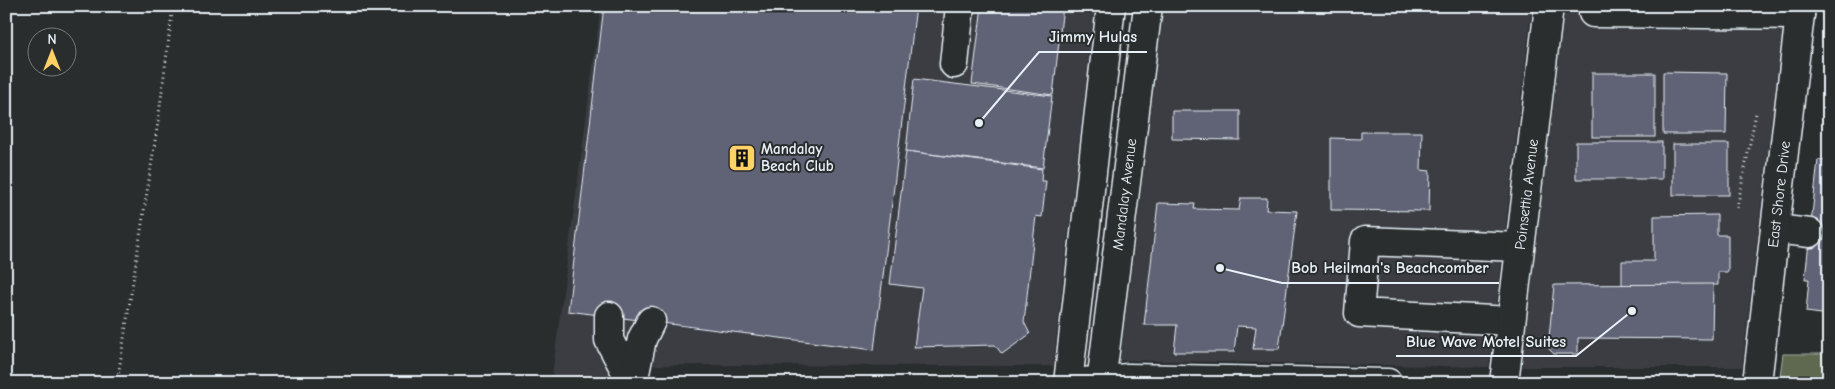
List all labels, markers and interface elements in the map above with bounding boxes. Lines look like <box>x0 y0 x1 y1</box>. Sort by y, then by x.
callout: Jimmy Hulas <box>1039 21 1147 52</box>
north arrow <box>28 28 78 78</box>
text: Jimmy Hulas <box>1049 28 1137 46</box>
text: N <box>47 31 57 48</box>
street label: Mandalay Avenue <box>1109 137 1140 252</box>
street label: Poinsettia Avenue <box>1511 137 1542 251</box>
place label: Mandalay Beach Club <box>761 140 834 175</box>
street label: East Shore Drive <box>1764 140 1794 249</box>
building icon: Mandalay Beach Club <box>727 143 757 173</box>
callout: Bob Heilman's Beachcomber <box>1282 252 1499 283</box>
text: Bob Heilman's Beachcomber <box>1291 259 1489 277</box>
callout: Blue Wave Motel Suites <box>1396 325 1576 356</box>
text: Blue Wave Motel Suites <box>1406 333 1566 351</box>

